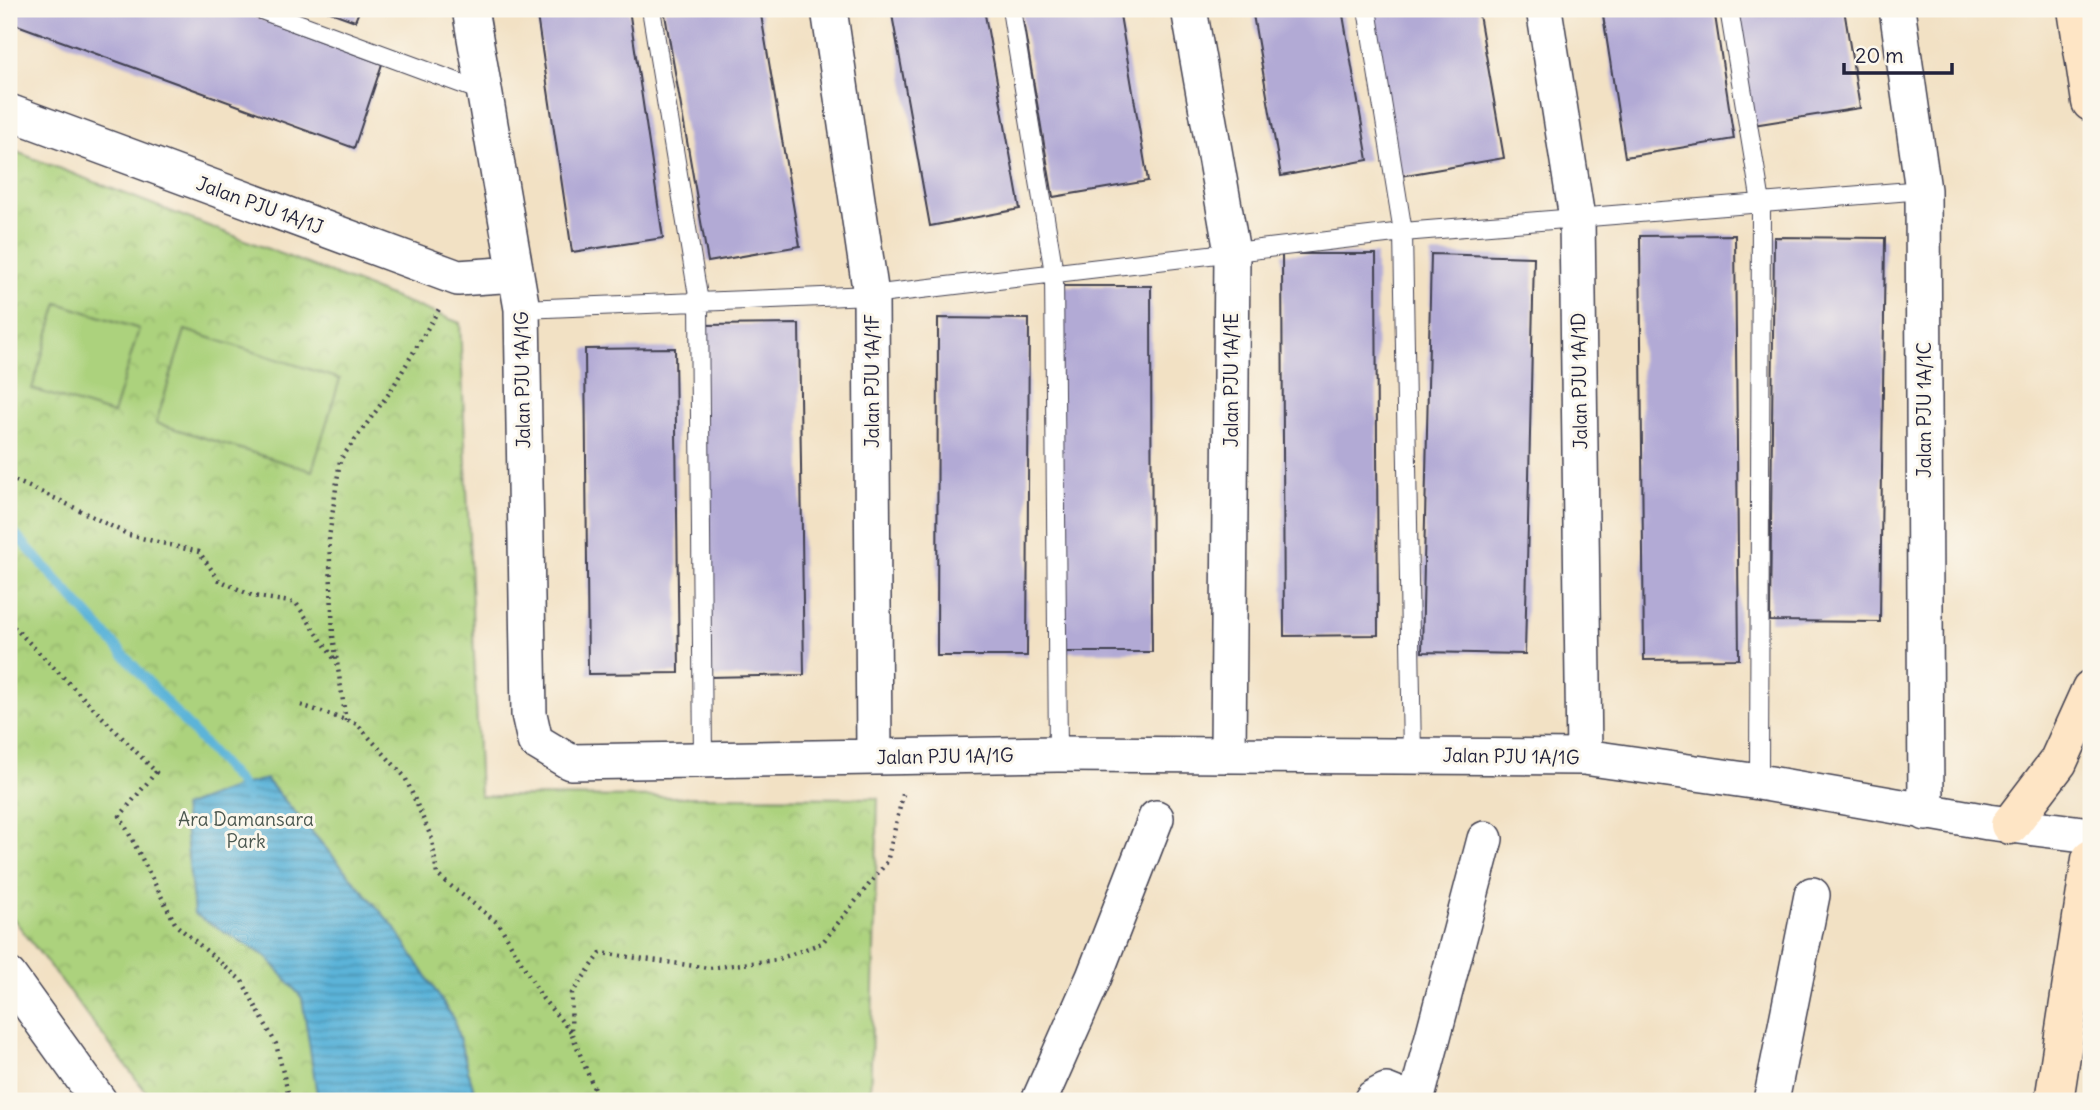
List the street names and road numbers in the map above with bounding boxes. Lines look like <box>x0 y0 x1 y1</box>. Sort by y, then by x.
street label: Jalan PJU 1A/1J <box>193 171 327 239</box>
street label: Jalan PJU 1A/1G <box>509 311 535 449</box>
street label: Jalan PJU 1A/1D <box>1566 312 1592 450</box>
street label: Jalan PJU 1A/1E <box>1219 313 1243 447</box>
street label: Jalan PJU 1A/1F <box>860 314 884 448</box>
street label: Jalan PJU 1A/1C <box>1912 342 1936 478</box>
street label: Jalan PJU 1A/1G <box>876 743 1014 769</box>
street label: Jalan PJU 1A/1G <box>1442 743 1580 769</box>

